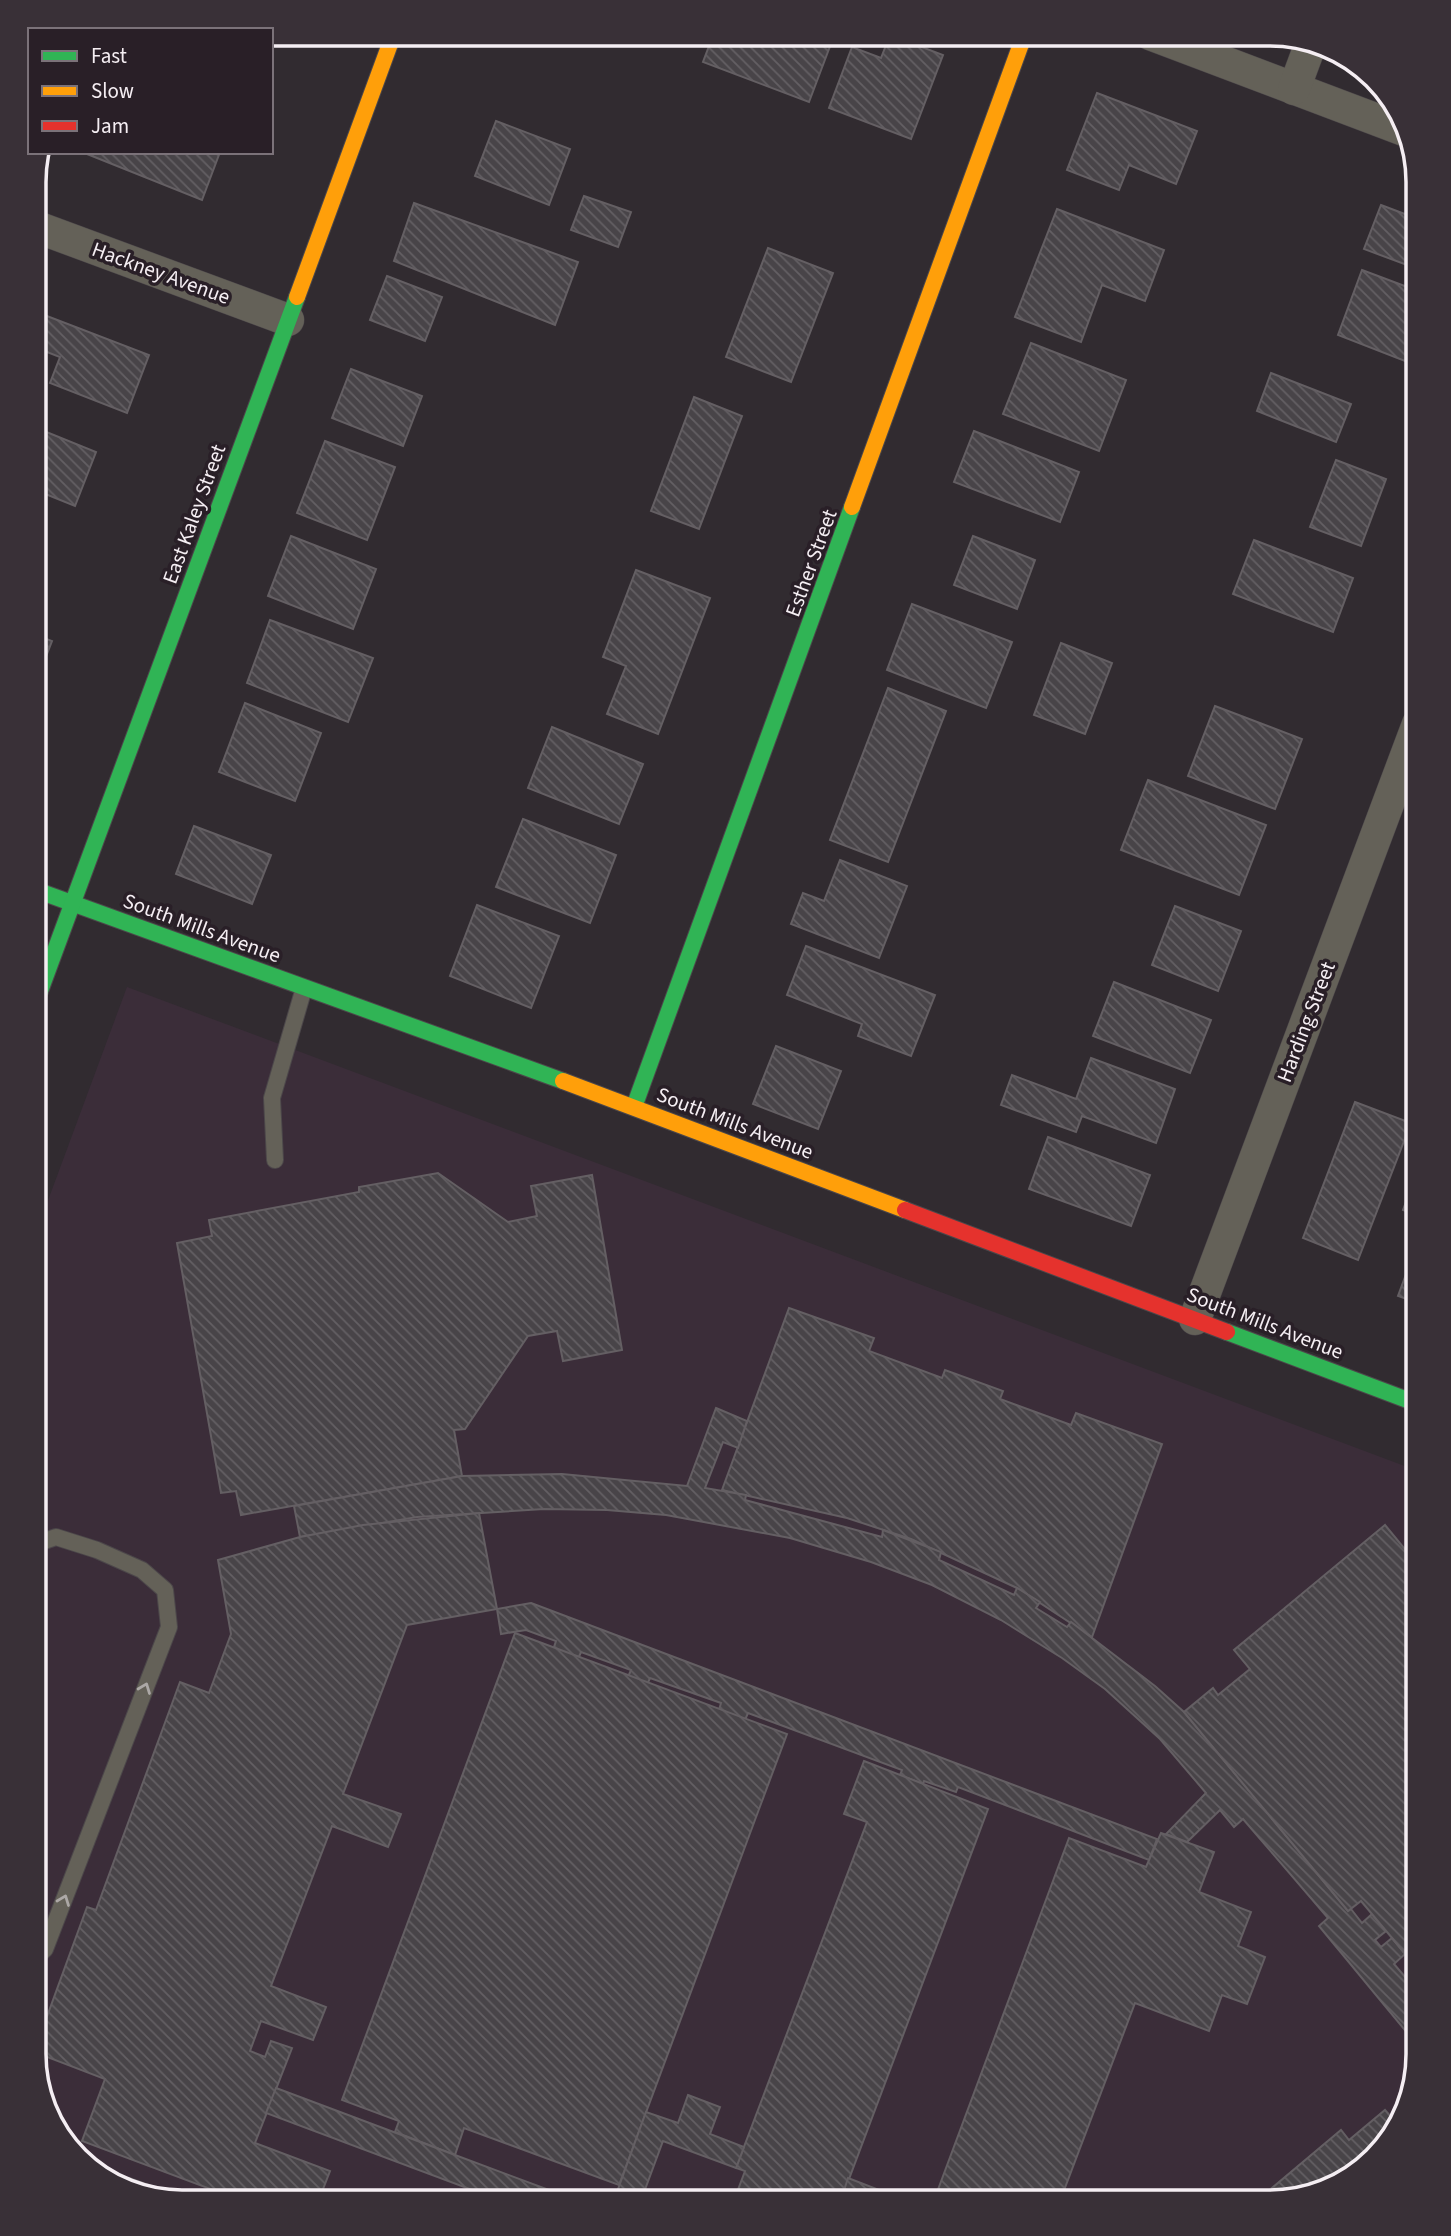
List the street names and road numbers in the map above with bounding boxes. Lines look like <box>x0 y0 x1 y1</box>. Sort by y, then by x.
street label: Hackney Avenue <box>88 234 234 312</box>
street label: East Kaley Street <box>155 440 233 588</box>
street label: Esther Street <box>778 505 844 621</box>
street label: South Mills Avenue <box>119 886 285 970</box>
street label: Harding Street <box>1269 957 1343 1087</box>
street label: South Mills Avenue <box>652 1079 818 1167</box>
street label: South Mills Avenue <box>1182 1279 1348 1367</box>

